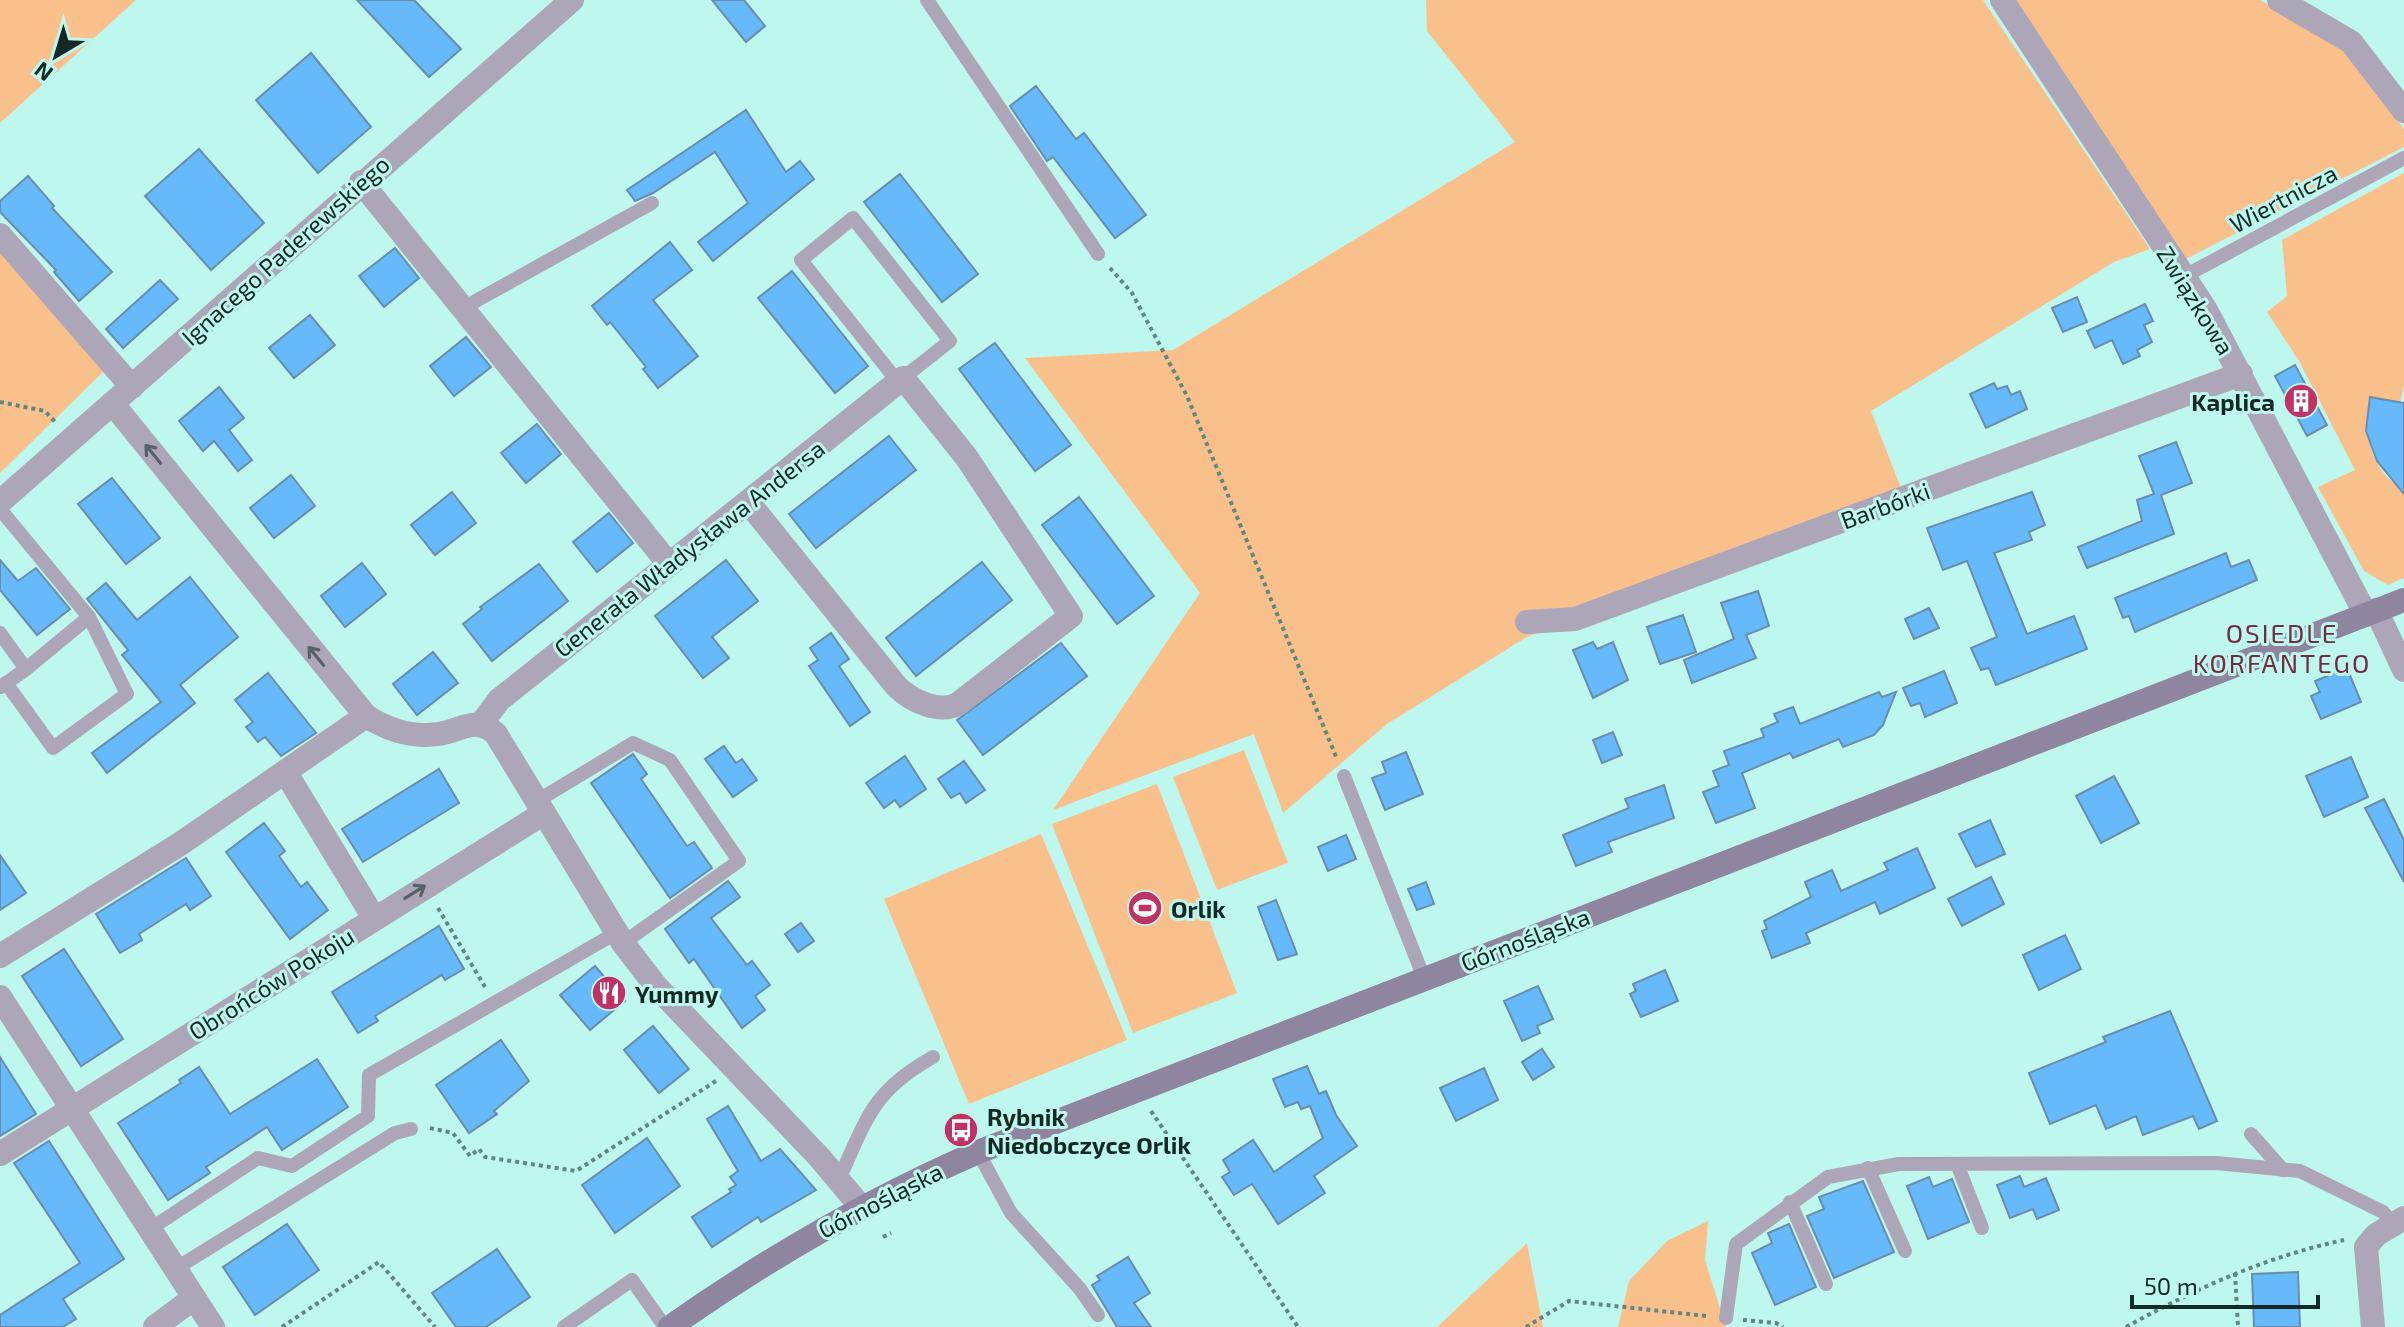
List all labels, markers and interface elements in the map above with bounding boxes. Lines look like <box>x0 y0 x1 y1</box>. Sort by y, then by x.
north arrow <box>16 16 96 96</box>
text: N <box>29 57 57 88</box>
street label: Ignacego Paderewskiego <box>175 149 395 351</box>
street label: Wiertnicza <box>2224 158 2342 238</box>
street label: Związkowa <box>2151 240 2241 360</box>
building icon: Kaplica <box>2282 382 2320 420</box>
place label: Kaplica <box>2191 387 2275 416</box>
street label: Generała Władysława Andersa <box>548 433 830 663</box>
one-way arrow <box>145 444 162 465</box>
street label: Barbórki <box>1836 476 1934 534</box>
district label: OSIEDLE KORFANTEGO <box>2193 617 2371 678</box>
one-way arrow <box>308 646 325 667</box>
one-way arrow <box>403 883 426 899</box>
sports icon: Orlik <box>1126 889 1164 927</box>
place label: Orlik <box>1171 894 1226 923</box>
street label: Górnośląska <box>1456 901 1594 977</box>
street label: Obrońców Pokoju <box>183 921 359 1045</box>
restaurant icon: Yummy <box>590 974 628 1012</box>
place label: Yummy <box>635 979 719 1008</box>
place label: Rybnik Niedobczyce Orlik <box>987 1102 1191 1159</box>
bus stop icon: Rybnik Niedobczyce Orlik <box>942 1111 980 1149</box>
street label: Górnośląska <box>813 1156 947 1244</box>
scale bar <box>2132 1259 2318 1309</box>
text: 50 m <box>2144 1271 2198 1300</box>

